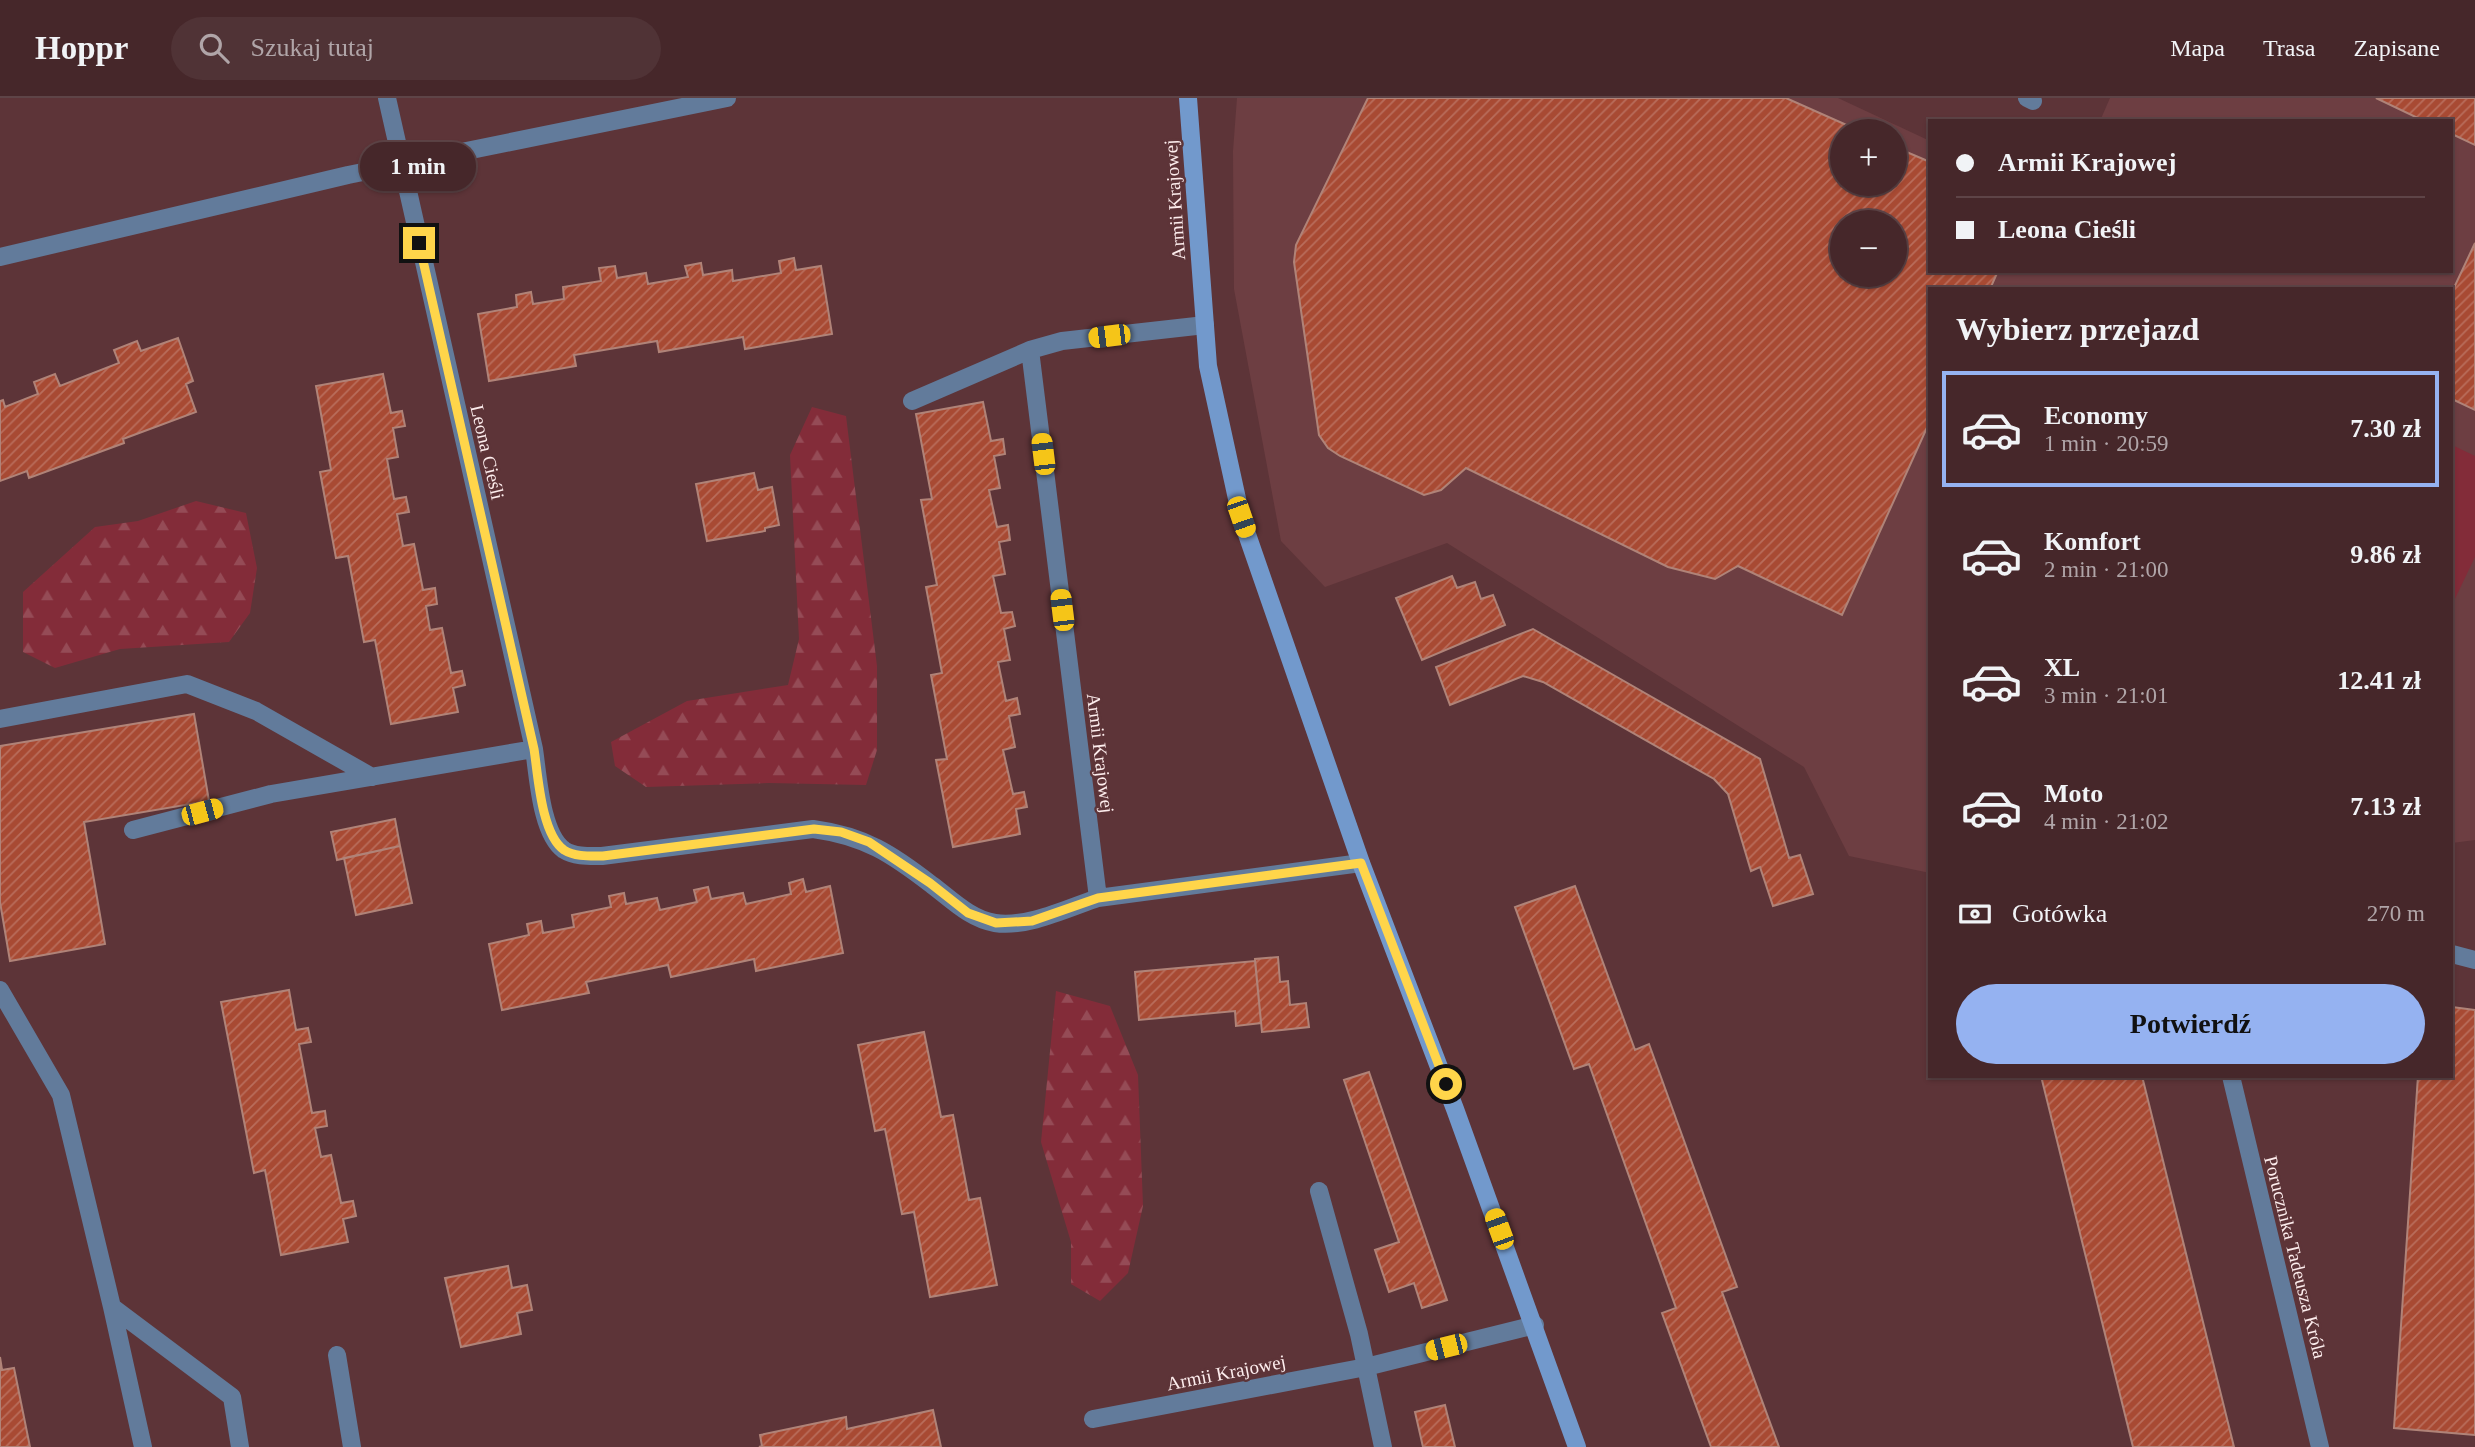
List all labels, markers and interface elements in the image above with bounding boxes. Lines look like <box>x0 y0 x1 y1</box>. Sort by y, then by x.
search box <box>171 17 661 80</box>
icon: search <box>195 29 233 67</box>
text: Hoppr <box>35 30 129 66</box>
text: Szukaj tutaj <box>251 33 374 62</box>
text: Mapa <box>2170 35 2225 61</box>
text: Trasa <box>2263 35 2315 61</box>
text: Zapisane <box>2353 35 2440 61</box>
map controls <box>1830 119 1907 287</box>
button: + <box>1830 119 1907 196</box>
street label: Armii Krajowej <box>1160 139 1189 261</box>
callout: 1 min <box>361 142 477 190</box>
text: Armii Krajowej <box>1998 148 2176 177</box>
text: 1 min <box>390 154 446 179</box>
button: − <box>1830 210 1907 287</box>
text: Leona Cieśli <box>1998 215 2136 244</box>
route end <box>403 227 435 259</box>
text: Wybierz przejazd <box>1956 311 2199 347</box>
car <box>1087 323 1132 349</box>
icon: car <box>1960 398 2023 461</box>
text: Economy <box>2044 401 2148 430</box>
street label: Leona Cieśli <box>466 403 509 502</box>
text: 7.30 zł <box>2350 414 2421 443</box>
text: 1 min · 20:59 <box>2044 431 2169 456</box>
car <box>1031 432 1056 476</box>
car <box>1225 494 1258 540</box>
icon: car <box>1960 524 2023 587</box>
text: Komfort <box>2044 527 2141 556</box>
text: 9.86 zł <box>2350 540 2421 569</box>
text: 2 min · 21:00 <box>2044 557 2169 582</box>
car <box>1050 588 1075 632</box>
icon: car <box>1960 650 2023 713</box>
text: XL <box>2044 653 2080 682</box>
text: 12.41 zł <box>2337 666 2421 695</box>
text: 3 min · 21:01 <box>2044 683 2169 708</box>
street label: Armii Krajowej <box>1083 692 1118 814</box>
icon: car <box>1960 776 2023 839</box>
text: Moto <box>2044 779 2103 808</box>
text: 7.13 zł <box>2350 792 2421 821</box>
car <box>179 796 226 828</box>
text: 4 min · 21:02 <box>2044 809 2169 834</box>
icon: cash <box>1956 895 1994 933</box>
text: Gotówka <box>2012 899 2107 928</box>
text: 270 m <box>2367 901 2425 926</box>
button: Potwierdź <box>1956 984 2425 1064</box>
route start <box>1430 1068 1462 1100</box>
street label: Porucznika Tadeusza Króla <box>2260 1154 2331 1361</box>
car <box>1482 1206 1517 1252</box>
car <box>1424 1332 1469 1362</box>
street label: Armii Krajowej <box>1165 1351 1287 1394</box>

